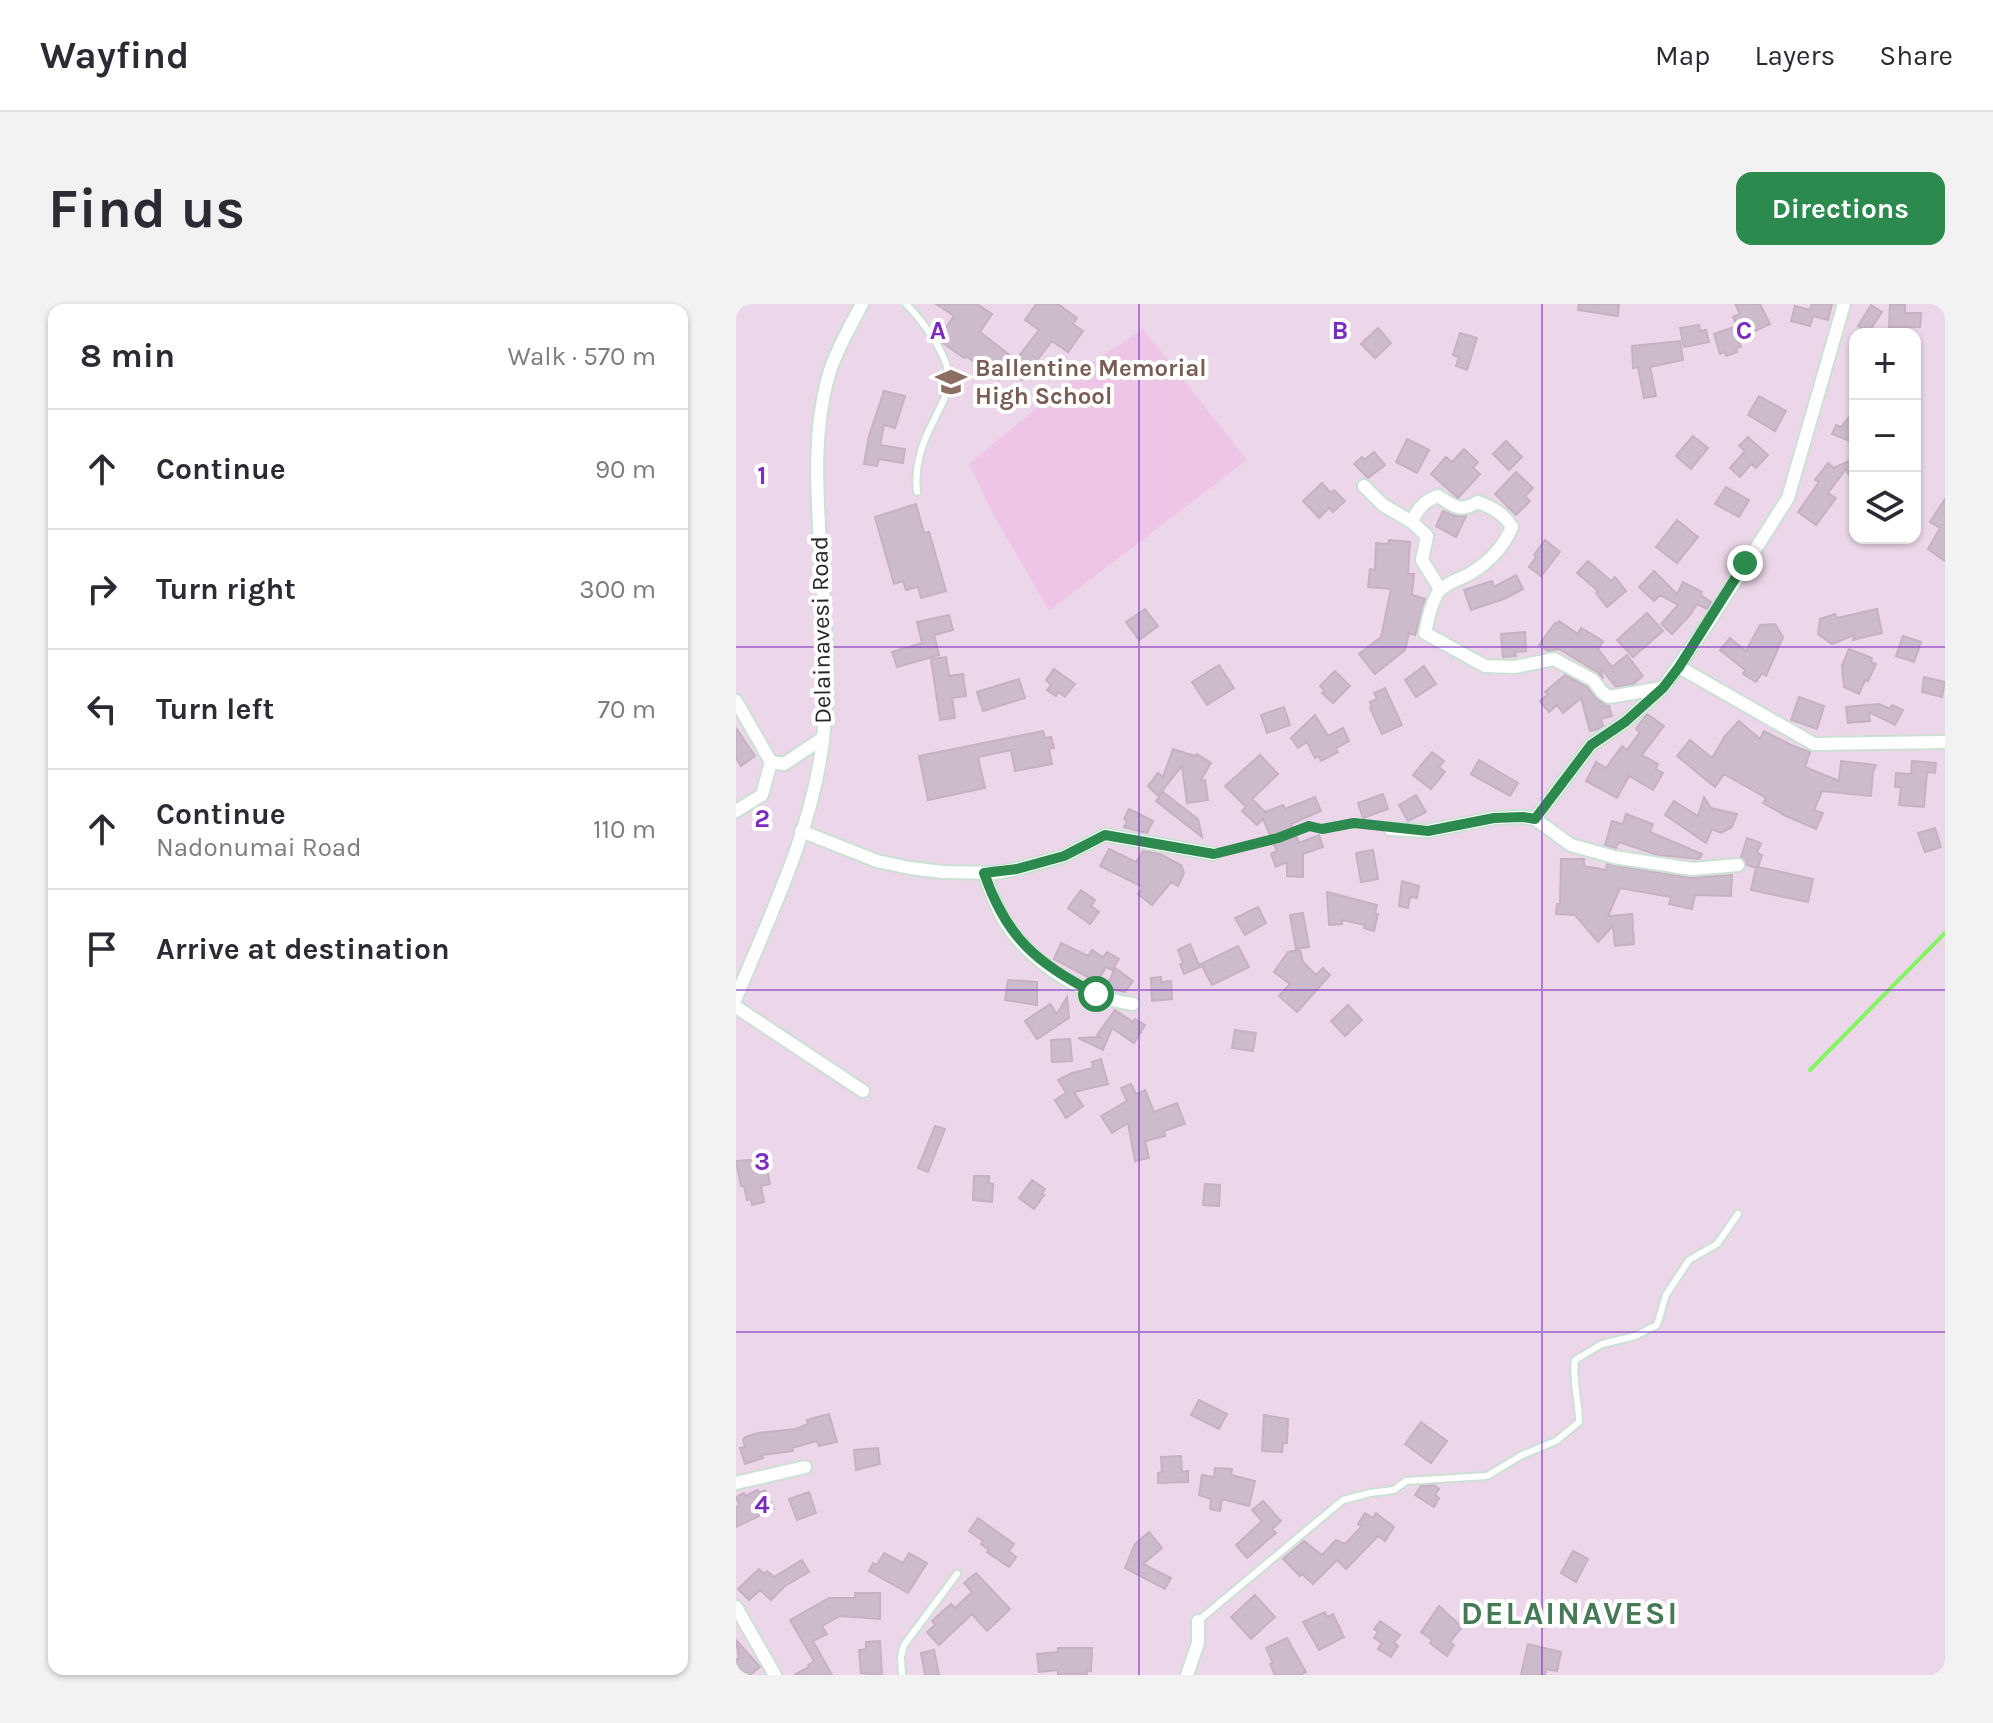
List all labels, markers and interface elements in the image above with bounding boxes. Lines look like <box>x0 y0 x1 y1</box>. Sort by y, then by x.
text: Wayfind <box>40 33 189 78</box>
text: Map <box>1655 39 1710 72</box>
text: Layers <box>1754 39 1835 72</box>
text: Share <box>1879 39 1953 72</box>
button: Directions <box>1736 172 1945 245</box>
text: Find us <box>48 176 245 241</box>
text: A <box>930 315 946 346</box>
text: B <box>1332 315 1348 346</box>
text: C <box>1736 315 1752 346</box>
map controls <box>1849 328 1921 544</box>
button: + <box>1849 328 1921 400</box>
text: 8 min <box>80 336 175 376</box>
text: Walk · 570 m <box>508 341 656 372</box>
place label: Ballentine Memorial High School <box>975 354 1207 410</box>
school or university icon: Ballentine Memorial High School <box>934 365 968 399</box>
button: − <box>1849 400 1921 472</box>
icon: ahead <box>80 447 124 491</box>
text: Continue <box>156 451 286 487</box>
text: 90 m <box>595 454 656 485</box>
text: 1 <box>757 460 767 491</box>
button: layers <box>1849 472 1921 544</box>
street label: Delainavesi Road <box>805 536 837 724</box>
route end <box>1727 545 1763 581</box>
icon: right <box>80 567 124 611</box>
text: Turn right <box>156 571 296 607</box>
text: 300 m <box>579 574 656 605</box>
icon: left <box>80 687 124 731</box>
text: Turn left <box>156 691 274 727</box>
text: 70 m <box>598 694 656 725</box>
text: Continue <box>156 796 286 832</box>
text: 2 <box>754 803 770 834</box>
icon: ahead <box>80 807 124 851</box>
text: 110 m <box>593 814 656 845</box>
text: Nadonumai Road <box>156 832 362 863</box>
icon: arrive <box>80 927 124 971</box>
text: Arrive at destination <box>156 931 450 967</box>
route start <box>1078 976 1114 1012</box>
text: 3 <box>754 1146 770 1177</box>
text: 4 <box>754 1489 770 1520</box>
district label: DELAINAVESI <box>1461 1595 1679 1632</box>

